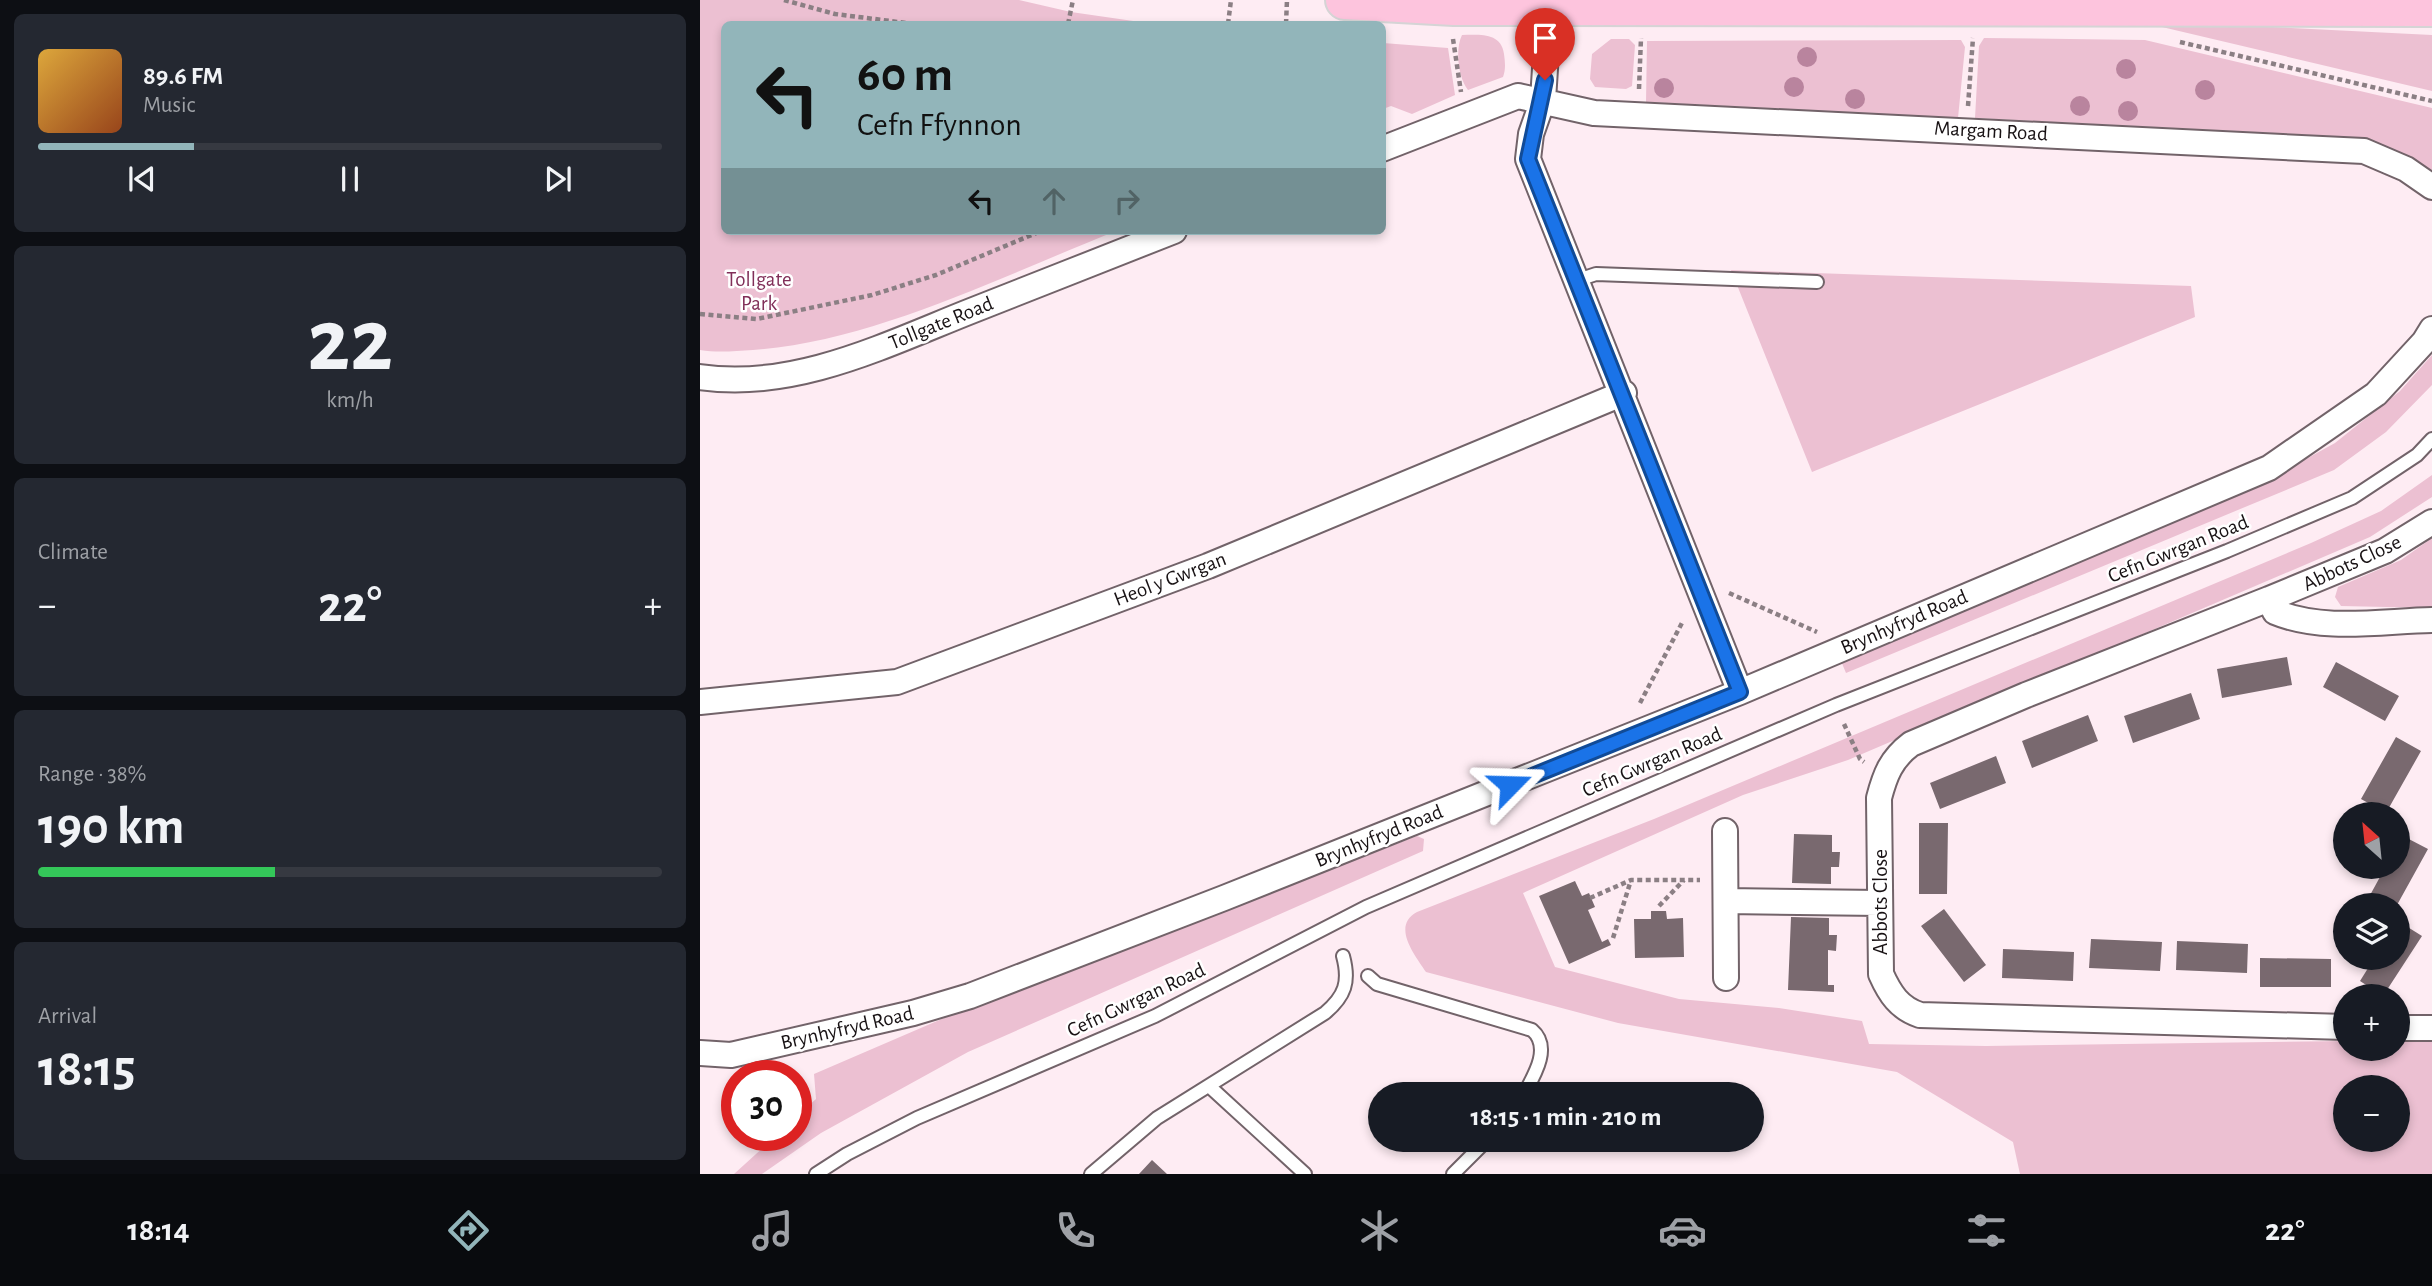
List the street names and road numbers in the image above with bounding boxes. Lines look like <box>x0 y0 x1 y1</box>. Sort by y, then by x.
street label: Margam Road <box>1933 118 2049 144</box>
street label: Tollgate Road <box>886 293 996 353</box>
street label: Cefn Gwrgan Road <box>2105 511 2251 587</box>
street label: Abbots Close <box>2300 531 2404 595</box>
street label: Heol y Gwrgan <box>1111 548 1229 610</box>
street label: Brynhyfryd Road <box>1837 586 1971 658</box>
street label: Cefn Gwrgan Road <box>1579 723 1725 801</box>
street label: Brynhyfryd Road <box>1312 801 1446 871</box>
street label: Abbots Close <box>1870 849 1891 955</box>
street label: Cefn Gwrgan Road <box>1064 959 1208 1041</box>
street label: Brynhyfryd Road <box>779 1002 916 1053</box>

